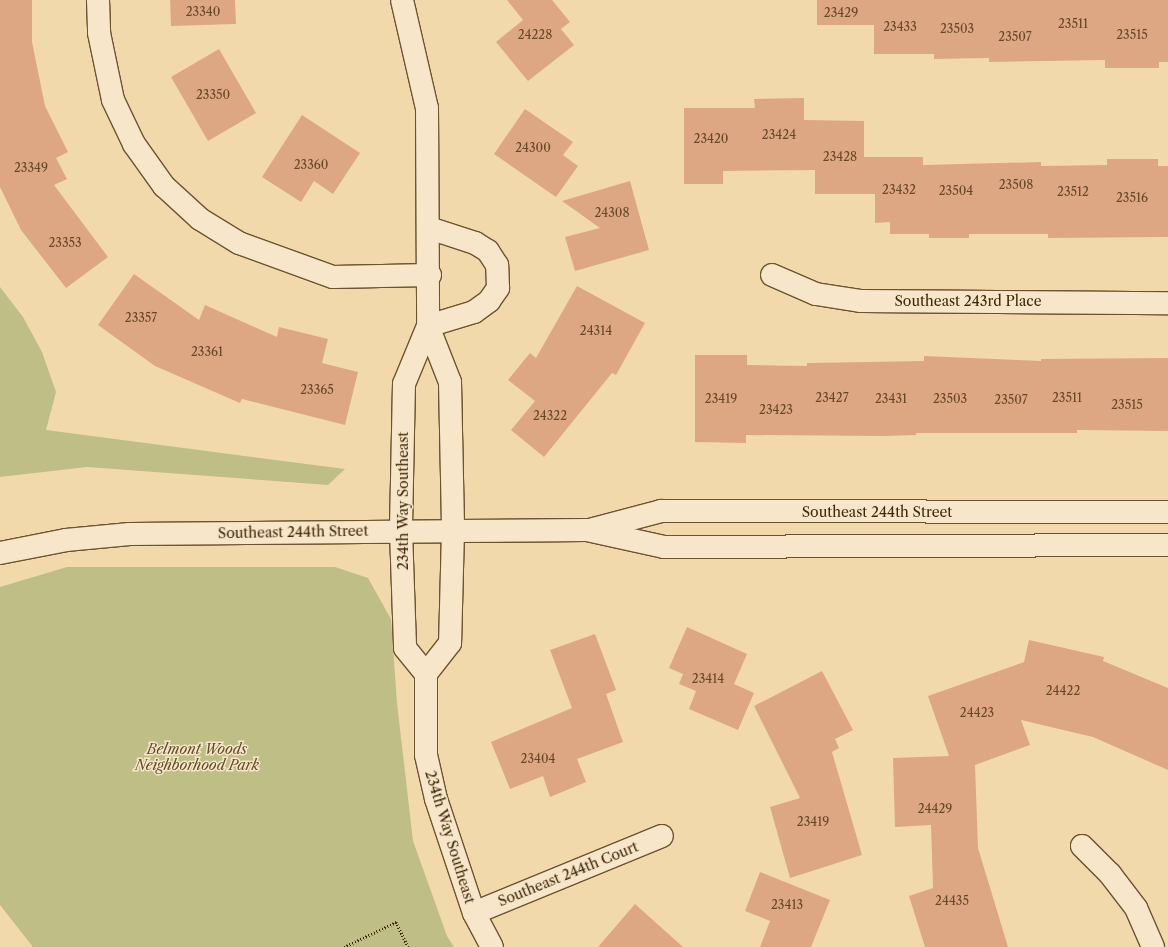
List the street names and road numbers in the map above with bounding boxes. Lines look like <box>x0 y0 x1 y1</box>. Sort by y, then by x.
street label: Southeast 243rd Place <box>894 293 1042 309</box>
street label: 234th Way Southeast <box>395 431 411 571</box>
street label: Southeast 244th Street <box>802 504 952 520</box>
street label: Southeast 244th Street <box>218 522 368 542</box>
street label: 234th Way Southeast <box>422 768 478 906</box>
street label: Southeast 244th Court <box>495 838 641 910</box>

